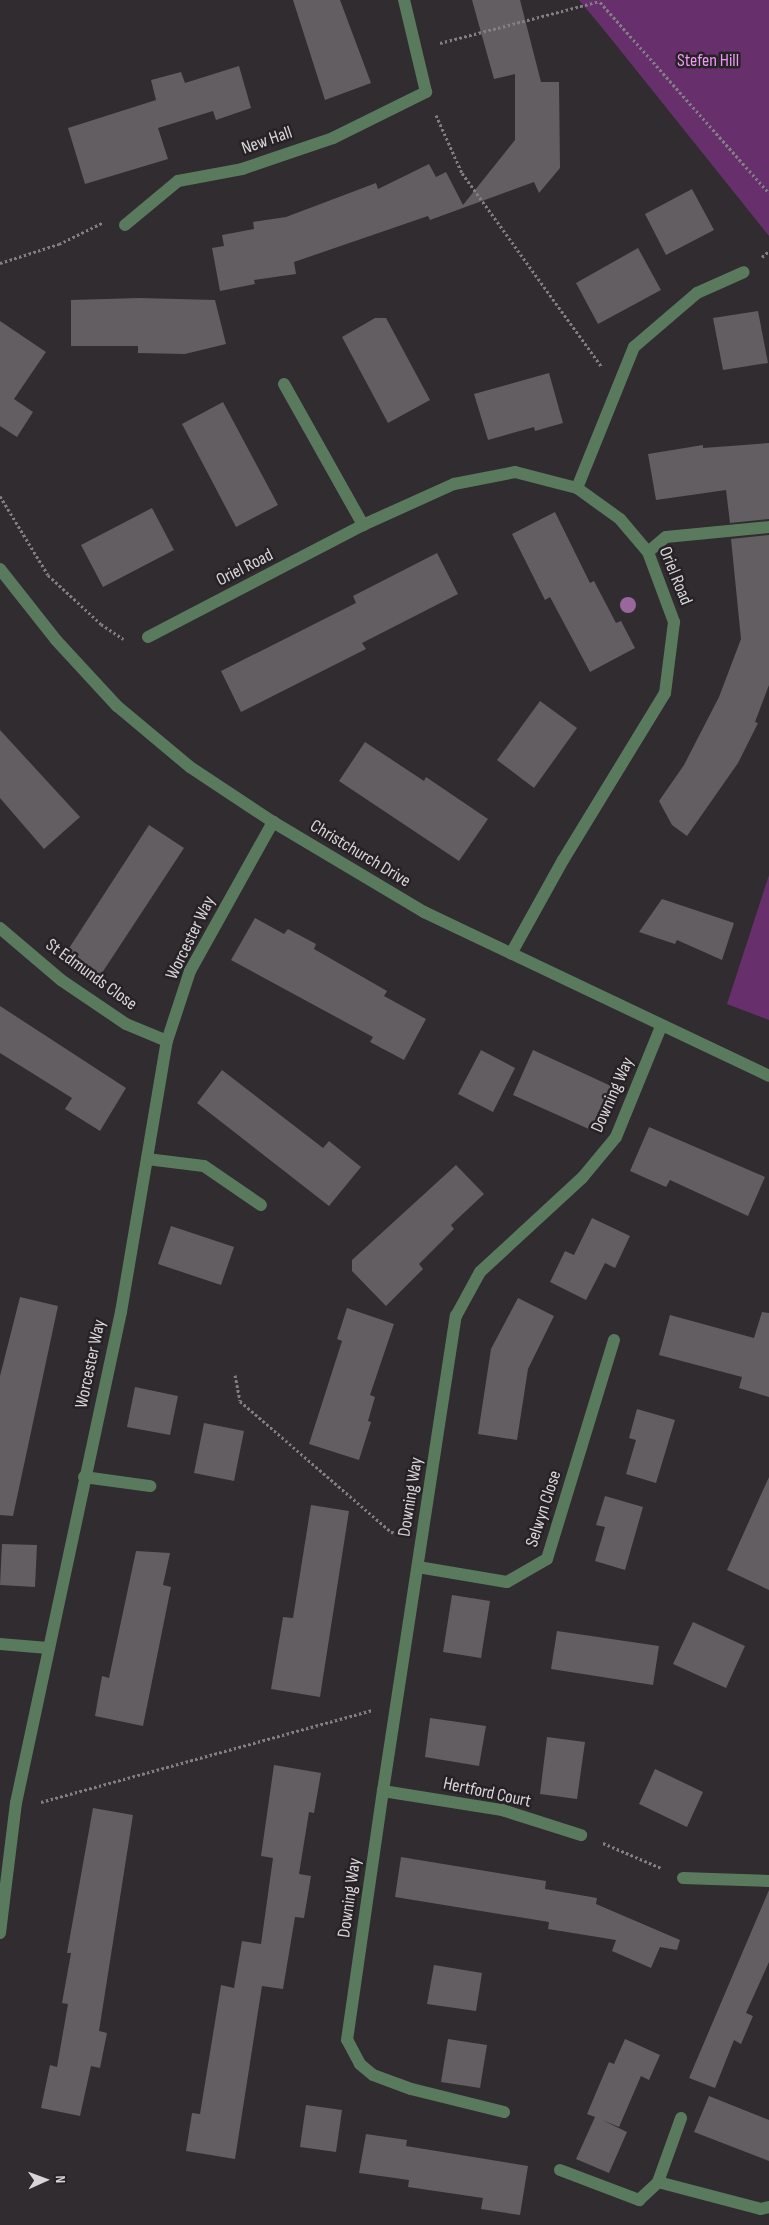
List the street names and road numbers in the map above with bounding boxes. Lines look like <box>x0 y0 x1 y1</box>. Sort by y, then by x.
street label: New Hall <box>239 122 295 160</box>
street label: Oriel Road <box>654 544 696 608</box>
street label: Oriel Road <box>213 545 277 591</box>
street label: Christchurch Drive <box>306 816 414 892</box>
street label: Worcester Way <box>162 893 220 983</box>
street label: St Edmunds Close <box>41 935 141 1015</box>
street label: Downing Way <box>587 1054 639 1136</box>
street label: Worcester Way <box>71 1318 111 1410</box>
street label: Downing Way <box>394 1456 428 1538</box>
street label: Selwyn Close <box>521 1468 567 1550</box>
street label: Hertford Court <box>441 1773 533 1813</box>
street label: Downing Way <box>334 1857 366 1939</box>

